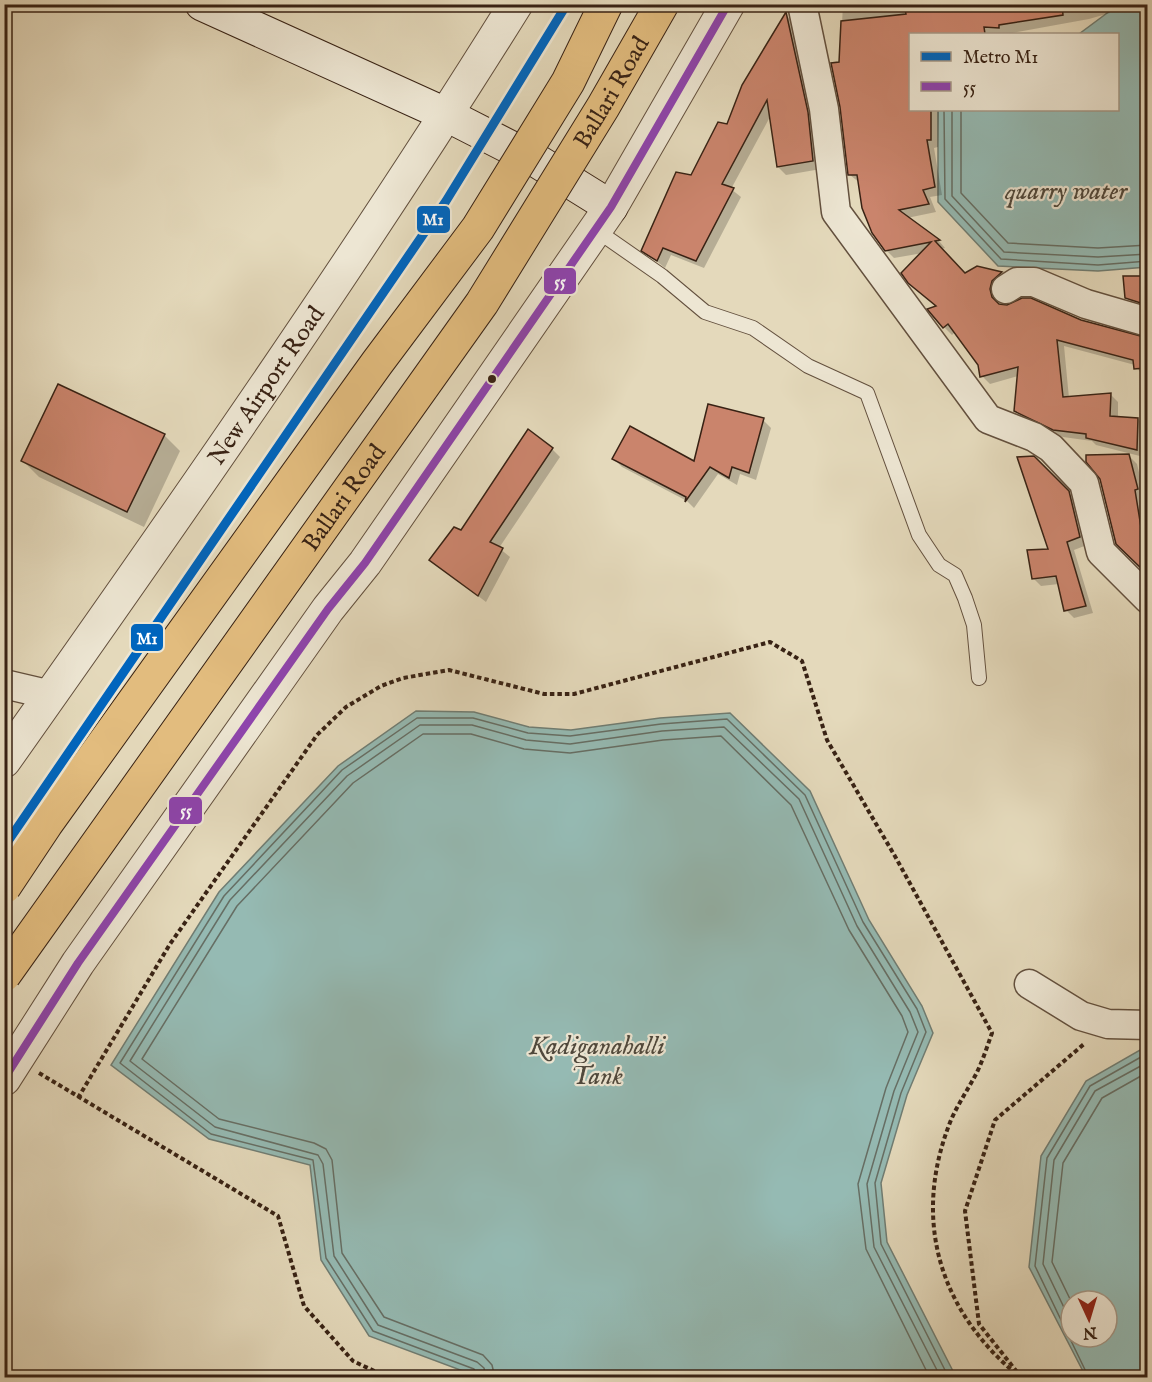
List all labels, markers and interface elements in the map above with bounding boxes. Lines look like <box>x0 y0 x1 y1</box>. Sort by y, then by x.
street label: Ballari Road <box>567 31 657 154</box>
legend <box>909 33 1119 111</box>
text: Metro M1 <box>963 47 1038 70</box>
text: 55 <box>963 77 977 100</box>
water label: quarry water <box>1004 175 1128 208</box>
line badge: M1 <box>416 205 451 234</box>
text: M1 <box>422 211 444 231</box>
line badge: 55 <box>543 267 577 295</box>
text: 55 <box>554 273 566 293</box>
street label: New Airport Road <box>202 300 332 472</box>
unlabelled marker <box>486 373 498 385</box>
street label: Ballari Road <box>296 438 394 558</box>
line badge: M1 <box>130 623 164 652</box>
text: M1 <box>136 630 158 650</box>
line badge: 55 <box>168 796 203 825</box>
text: 55 <box>180 802 192 822</box>
water label: Kadiganahalli Tank <box>528 1030 666 1093</box>
north arrow <box>1059 1289 1119 1349</box>
text: N <box>1082 1321 1099 1342</box>

